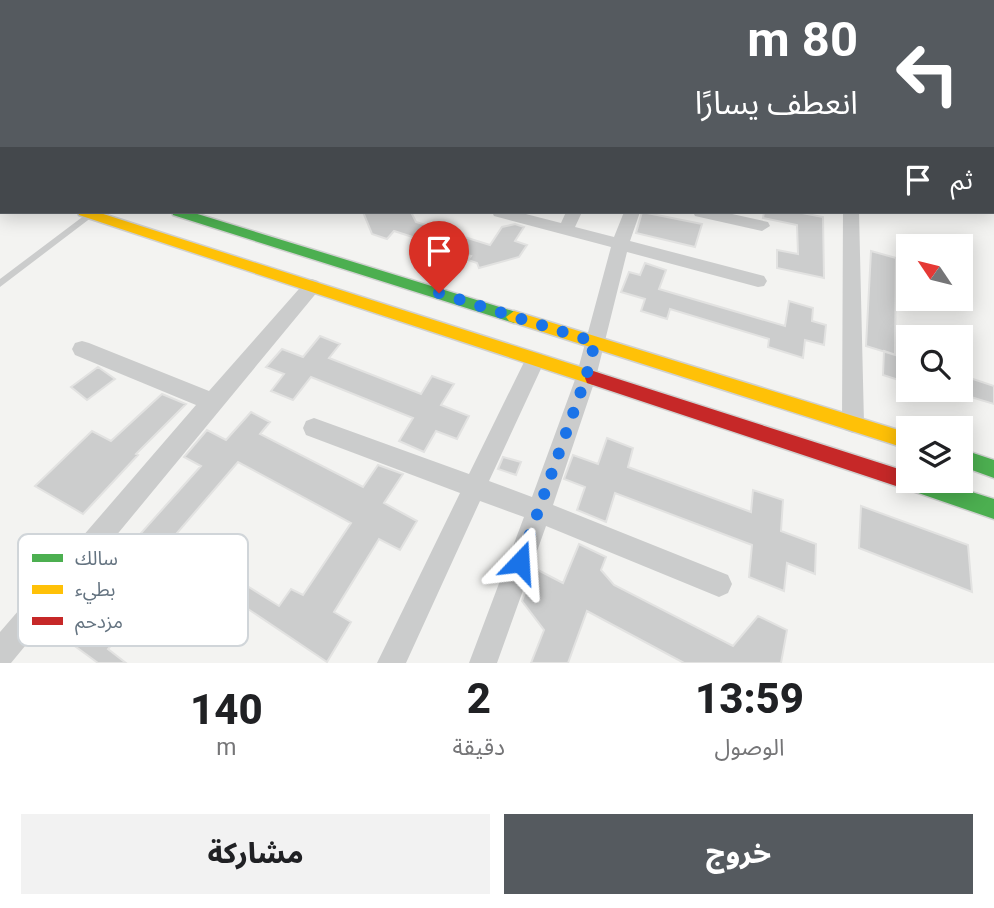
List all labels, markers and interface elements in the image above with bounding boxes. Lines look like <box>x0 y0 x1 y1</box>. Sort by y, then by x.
text: 80 m <box>747 11 858 68</box>
icon: left <box>882 28 973 119</box>
text: انعطف يسارًا <box>695 84 858 122</box>
icon: arrive <box>899 161 937 199</box>
text: ثم <box>951 165 973 195</box>
pin <box>409 221 469 293</box>
icon: arrive <box>420 232 458 270</box>
north arrow <box>896 234 973 312</box>
map controls <box>896 234 973 493</box>
button: search <box>896 325 973 402</box>
button: layers <box>896 416 973 493</box>
position arrow <box>483 525 557 599</box>
legend <box>18 534 248 646</box>
text: سالك <box>75 547 118 570</box>
text: بطيء <box>75 578 115 604</box>
text: مزدحم <box>75 610 123 636</box>
text: 2 <box>467 674 491 723</box>
text: 13:59 <box>695 674 804 723</box>
text: 140 <box>190 685 263 734</box>
text: m <box>216 734 236 761</box>
text: دقيقة <box>453 734 505 761</box>
text: الوصول <box>715 734 784 761</box>
button: مشاركة <box>21 814 490 894</box>
button: خروج <box>504 814 973 894</box>

